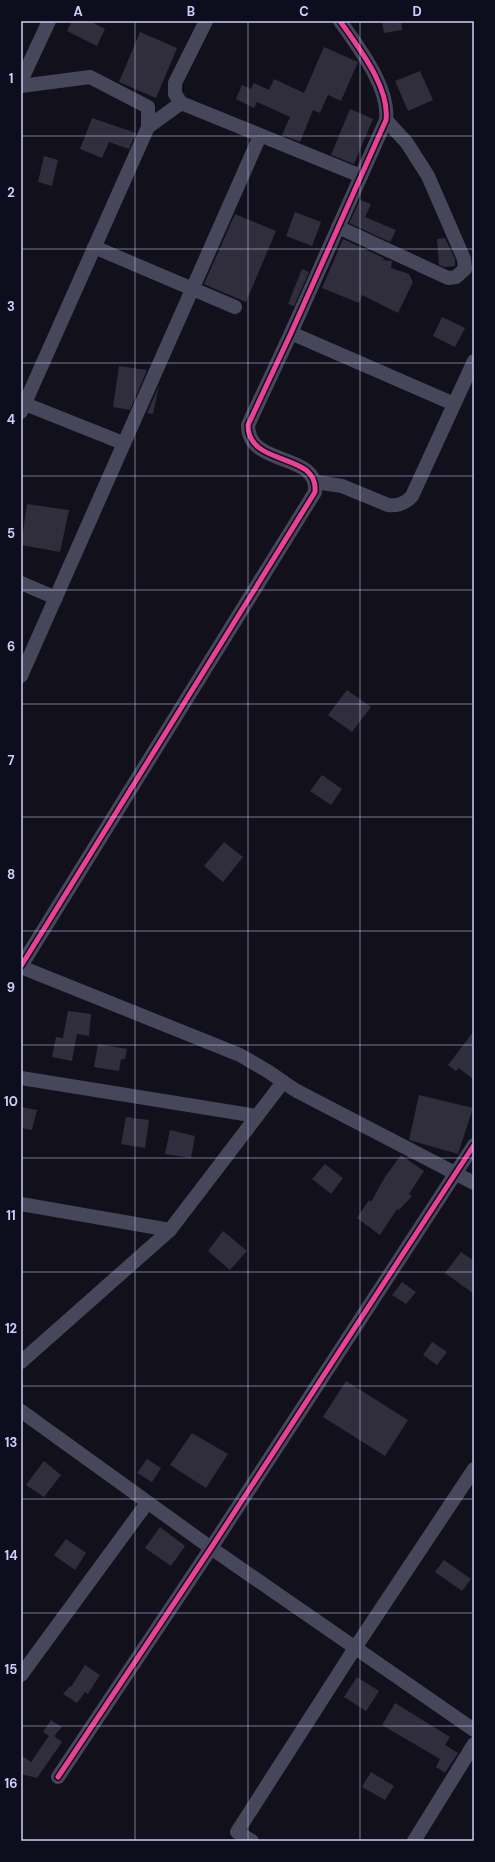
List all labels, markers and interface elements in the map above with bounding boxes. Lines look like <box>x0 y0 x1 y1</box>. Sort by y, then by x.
text: A <box>73 3 83 20</box>
text: B <box>187 3 195 20</box>
text: C <box>299 3 309 20</box>
text: D <box>412 3 422 20</box>
text: 1 <box>9 70 13 87</box>
text: 2 <box>7 184 15 201</box>
text: 3 <box>7 298 15 315</box>
text: 4 <box>7 411 15 428</box>
text: 5 <box>7 525 15 542</box>
text: 6 <box>7 638 15 655</box>
text: 7 <box>8 752 15 769</box>
text: 8 <box>7 866 15 883</box>
text: 9 <box>7 979 15 996</box>
text: 10 <box>4 1093 18 1110</box>
text: 11 <box>6 1207 16 1224</box>
text: 12 <box>5 1320 17 1337</box>
text: 13 <box>5 1434 17 1451</box>
text: 14 <box>4 1547 18 1564</box>
text: 15 <box>5 1661 17 1678</box>
text: 16 <box>5 1775 17 1792</box>

